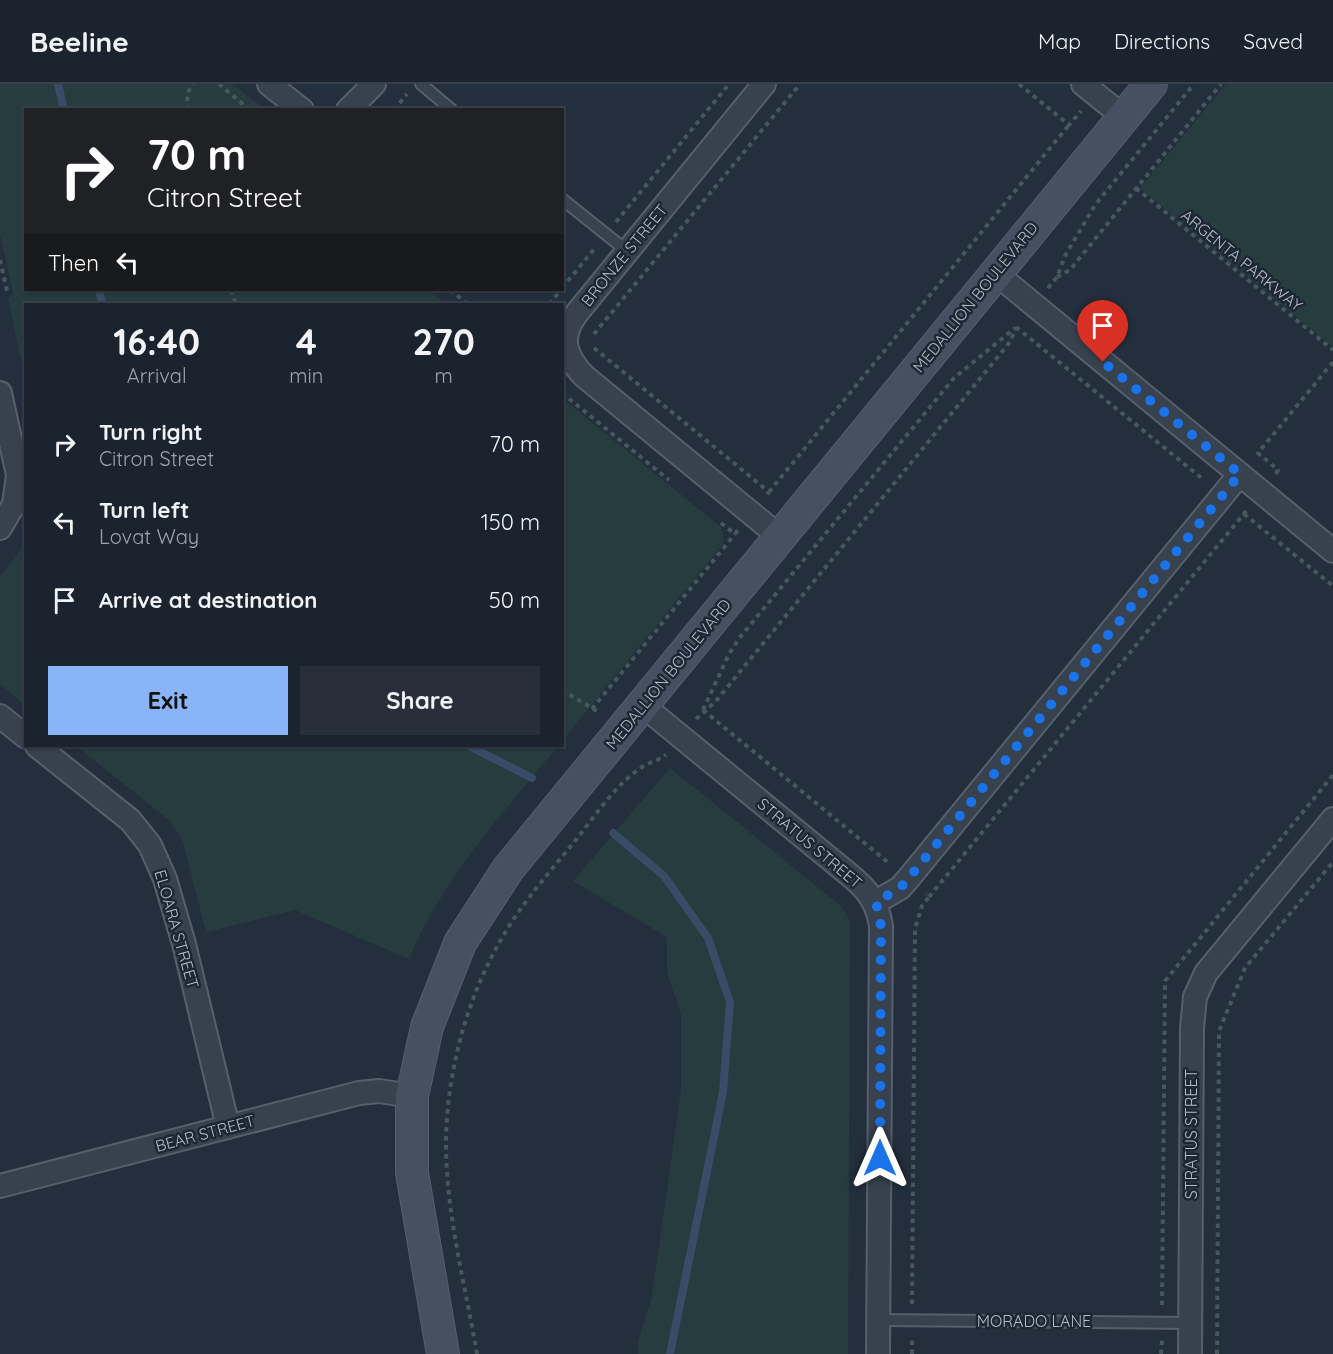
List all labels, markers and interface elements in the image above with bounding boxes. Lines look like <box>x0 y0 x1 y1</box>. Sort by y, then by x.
text: Beeline <box>30 24 129 59</box>
text: Map <box>1038 28 1081 54</box>
text: Directions <box>1114 28 1210 54</box>
text: Saved <box>1243 28 1303 54</box>
text: 70 m <box>147 128 246 181</box>
icon: right <box>48 132 126 210</box>
text: Citron Street <box>147 180 302 214</box>
street label: BRONZE STREET <box>577 200 672 310</box>
street label: ARGENTA PARKWAY <box>1177 205 1307 315</box>
street label: MEDALLION BOULEVARD <box>908 218 1042 376</box>
icon: left <box>111 246 144 279</box>
text: Then <box>48 249 99 277</box>
pin <box>1077 300 1128 362</box>
icon: arrive <box>1086 309 1119 342</box>
text: 16:40 <box>113 319 200 364</box>
text: 4 <box>296 319 317 364</box>
text: 270 <box>412 319 475 364</box>
text: Arrival <box>127 363 187 388</box>
text: min <box>289 363 323 388</box>
text: m <box>435 363 453 388</box>
text: Turn right <box>99 418 203 446</box>
icon: right <box>48 428 81 461</box>
text: 70 m <box>490 430 540 458</box>
text: Citron Street <box>99 446 214 471</box>
text: Turn left <box>99 496 189 524</box>
icon: left <box>48 506 81 539</box>
text: 150 m <box>481 508 540 536</box>
text: Lovat Way <box>99 524 199 549</box>
icon: arrive <box>48 584 81 617</box>
text: Arrive at destination <box>99 586 317 614</box>
text: 50 m <box>489 586 540 614</box>
street label: MEDALLION BOULEVARD <box>601 595 735 753</box>
button: Exit <box>48 666 288 735</box>
button: Share <box>300 666 540 735</box>
street label: STRATUS STREET <box>754 793 867 893</box>
street label: ELOARA STREET <box>150 867 204 991</box>
street label: STRATUS STREET <box>1181 1068 1201 1199</box>
street label: BEAR STREET <box>153 1110 257 1156</box>
position arrow <box>848 1126 912 1190</box>
street label: MORADO LANE <box>977 1311 1091 1331</box>

